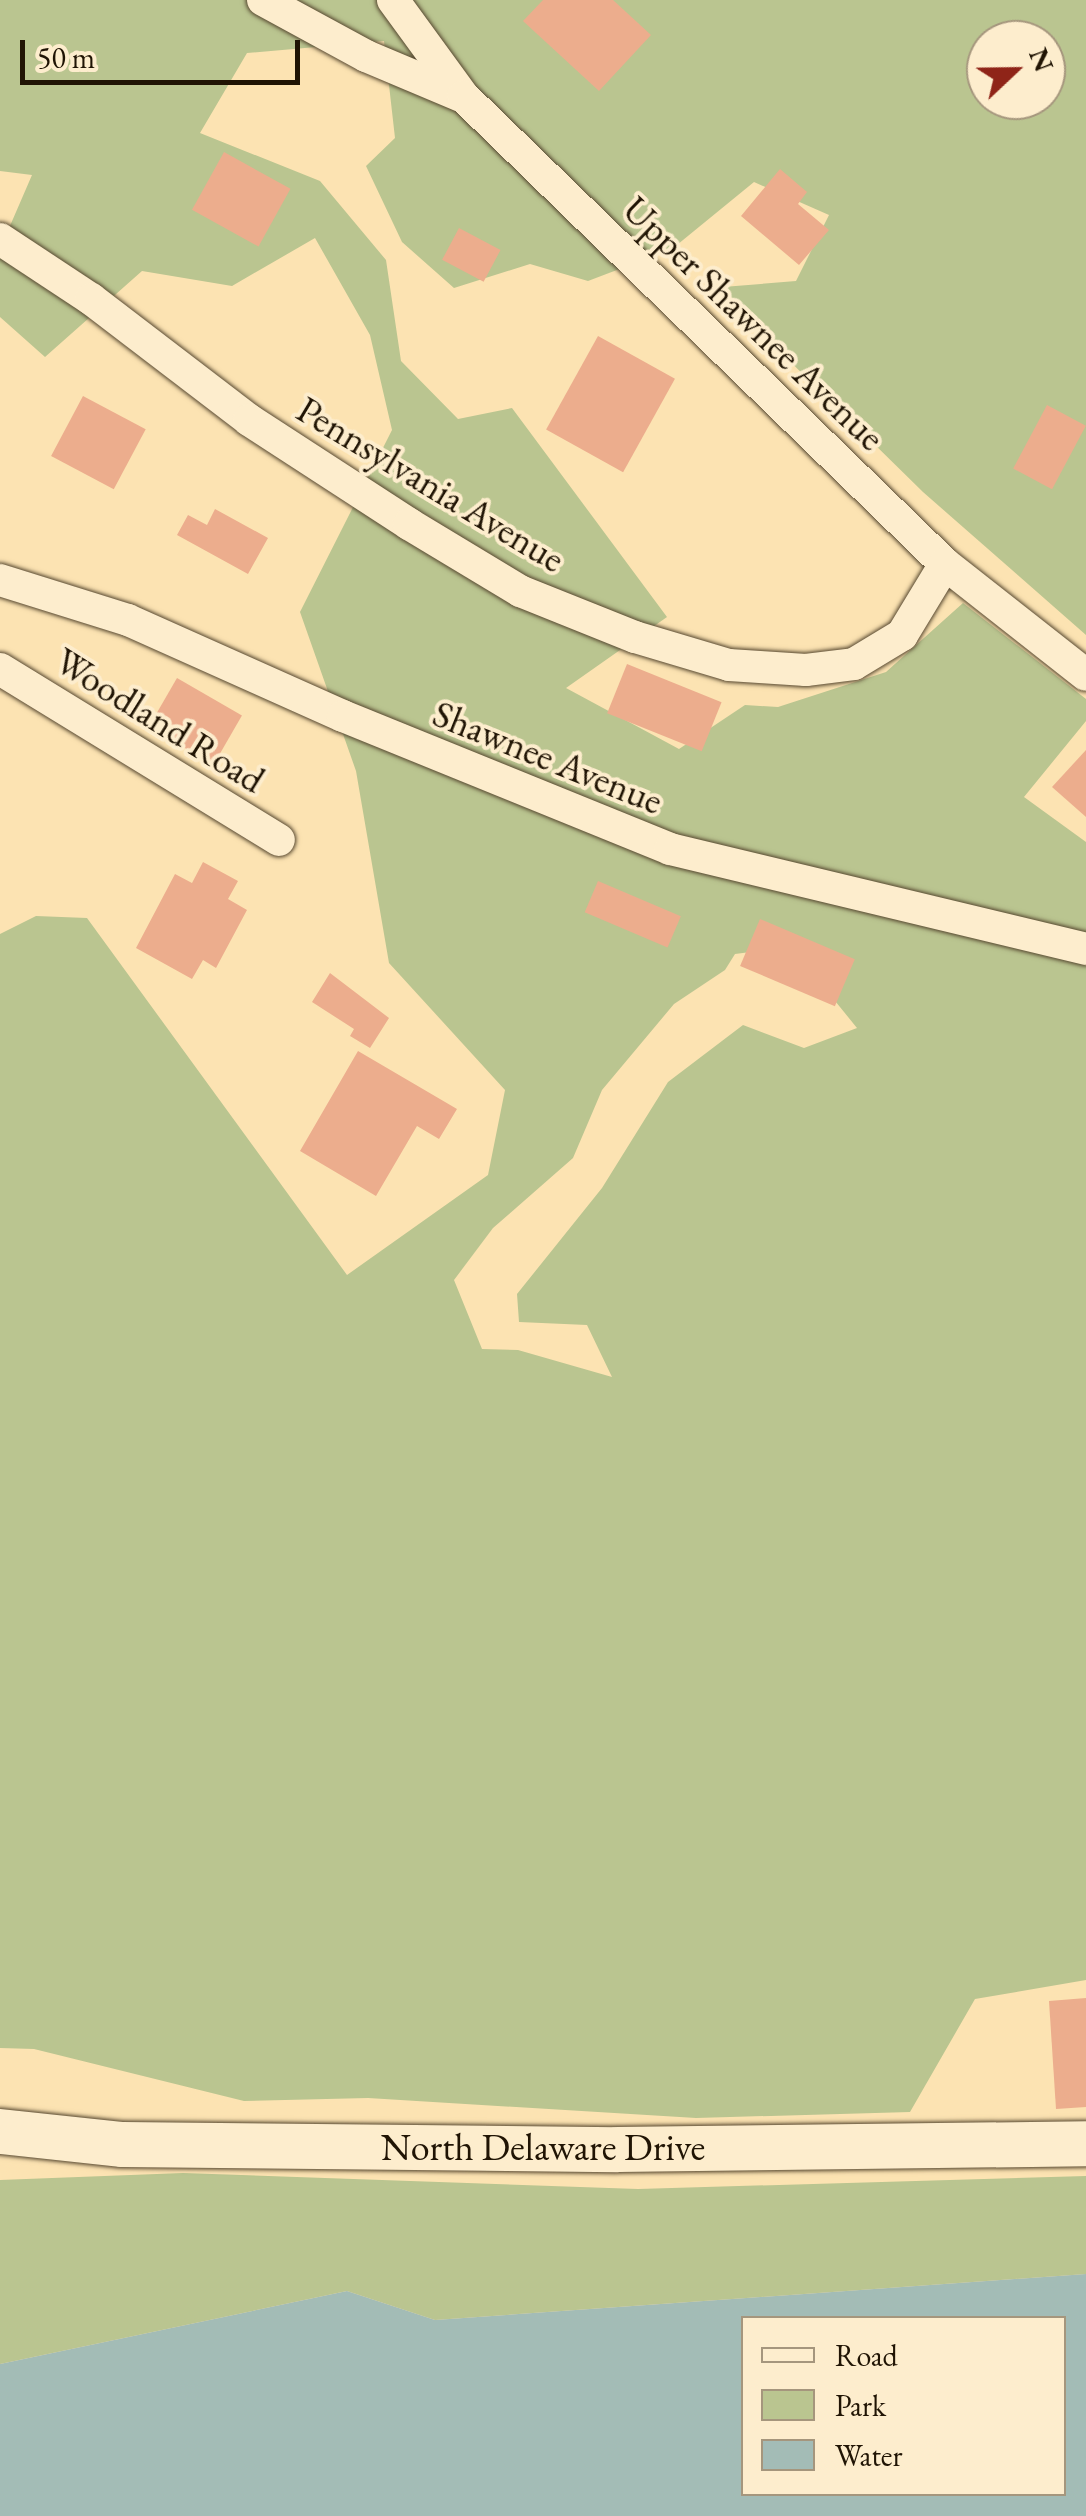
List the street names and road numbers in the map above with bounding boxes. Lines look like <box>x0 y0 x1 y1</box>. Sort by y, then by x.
street label: Upper Shawnee Avenue <box>614 186 894 460</box>
street label: Pennsylvania Avenue <box>289 386 573 582</box>
street label: Woodland Road <box>47 637 273 803</box>
street label: Shawnee Avenue <box>427 690 669 824</box>
street label: North Delaware Drive <box>381 2124 705 2170</box>

